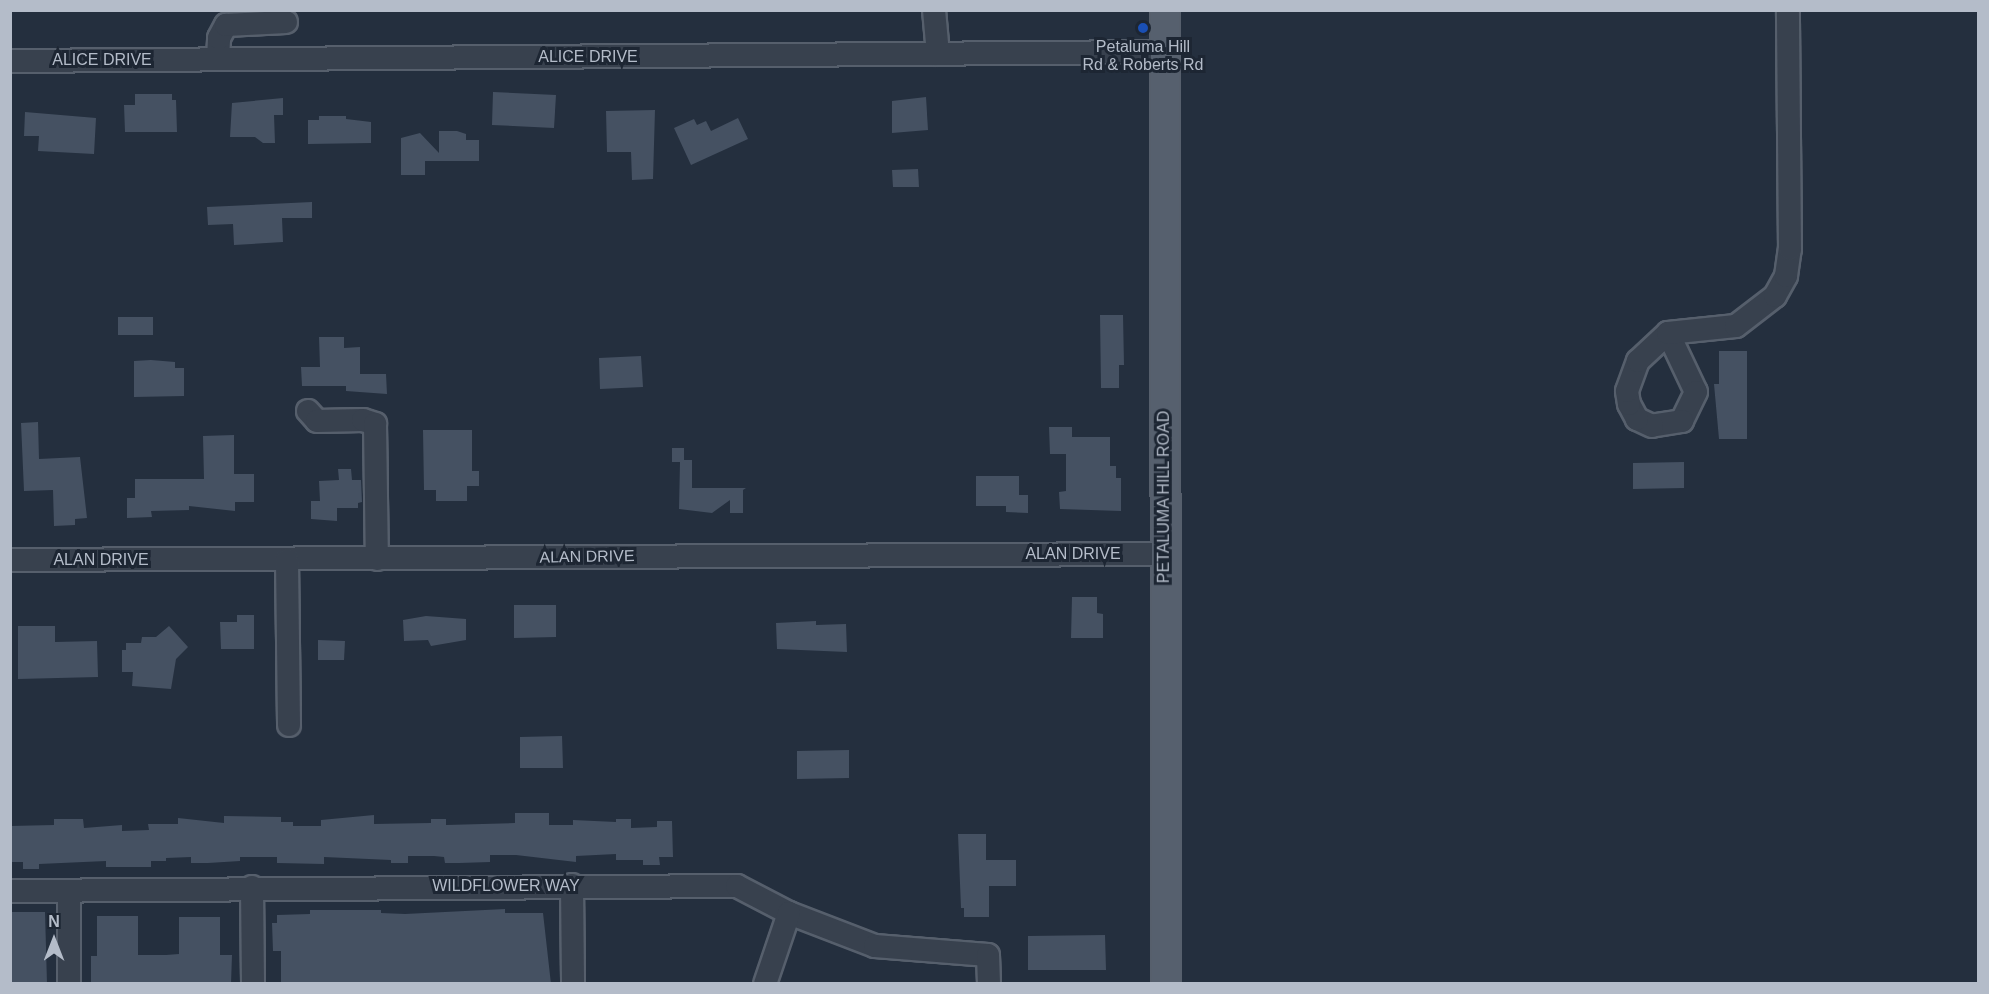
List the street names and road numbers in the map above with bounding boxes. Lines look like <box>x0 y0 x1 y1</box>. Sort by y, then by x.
street label: ALICE DRIVE <box>538 47 638 67</box>
street label: ALICE DRIVE <box>52 50 152 70</box>
street label: PETALUMA HILL ROAD <box>1154 410 1174 584</box>
street label: ALAN DRIVE <box>1025 544 1121 564</box>
street label: ALAN DRIVE <box>539 547 635 567</box>
street label: ALAN DRIVE <box>53 550 149 570</box>
street label: WILDFLOWER WAY <box>432 876 580 896</box>

